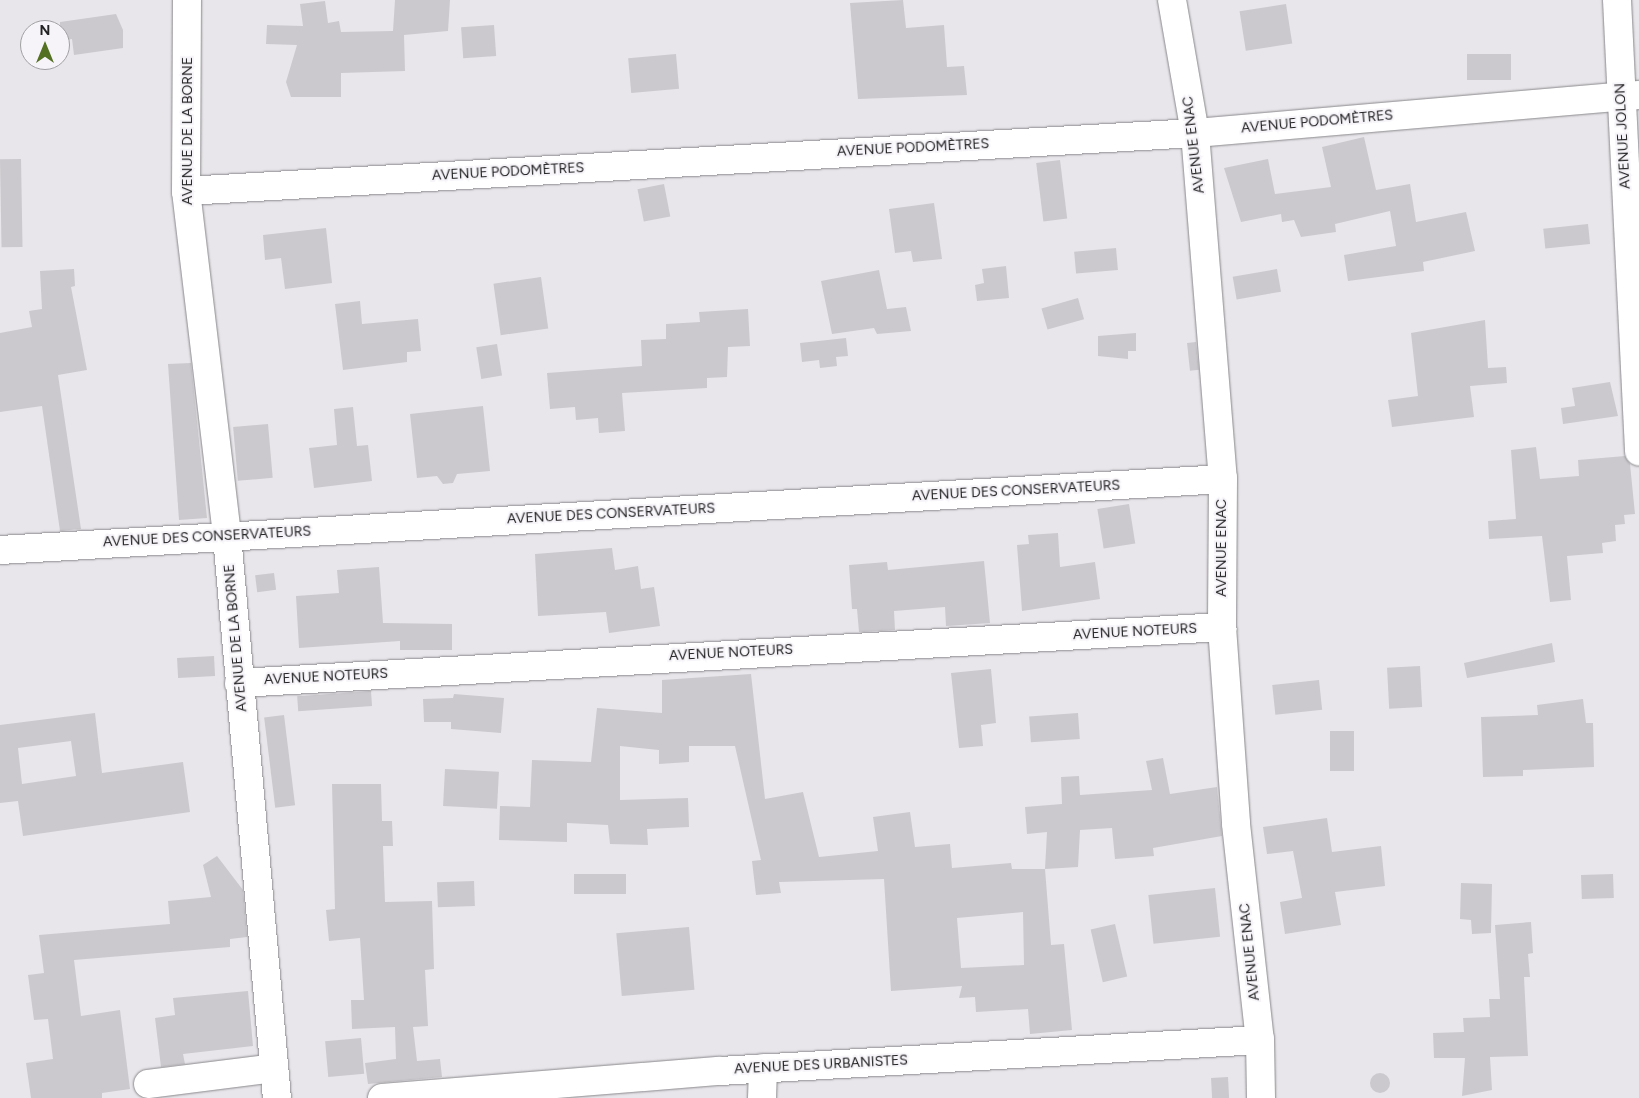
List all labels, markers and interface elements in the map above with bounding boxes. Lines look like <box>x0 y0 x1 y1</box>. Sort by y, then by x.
north arrow <box>20 20 70 70</box>
text: N <box>40 22 50 39</box>
street label: AVENUE DE LA BORNE <box>180 57 196 205</box>
street label: AVENUE JOLON <box>1612 83 1634 189</box>
street label: AVENUE ENAC <box>1180 95 1208 195</box>
street label: AVENUE PODOMÈTRES <box>1240 107 1394 137</box>
street label: AVENUE PODOMÈTRES <box>837 136 989 160</box>
street label: AVENUE PODOMÈTRES <box>432 160 584 184</box>
street label: AVENUE DES CONSERVATEURS <box>911 477 1121 505</box>
street label: AVENUE ENAC <box>1214 499 1230 597</box>
street label: AVENUE DES CONSERVATEURS <box>506 500 716 528</box>
street label: AVENUE DES CONSERVATEURS <box>102 523 312 551</box>
street label: AVENUE DE LA BORNE <box>221 563 251 713</box>
street label: AVENUE NOTEURS <box>1073 620 1197 644</box>
street label: AVENUE NOTEURS <box>669 641 793 665</box>
street label: AVENUE NOTEURS <box>264 665 388 689</box>
street label: AVENUE ENAC <box>1237 903 1263 1001</box>
street label: AVENUE DES URBANISTES <box>734 1052 908 1078</box>

